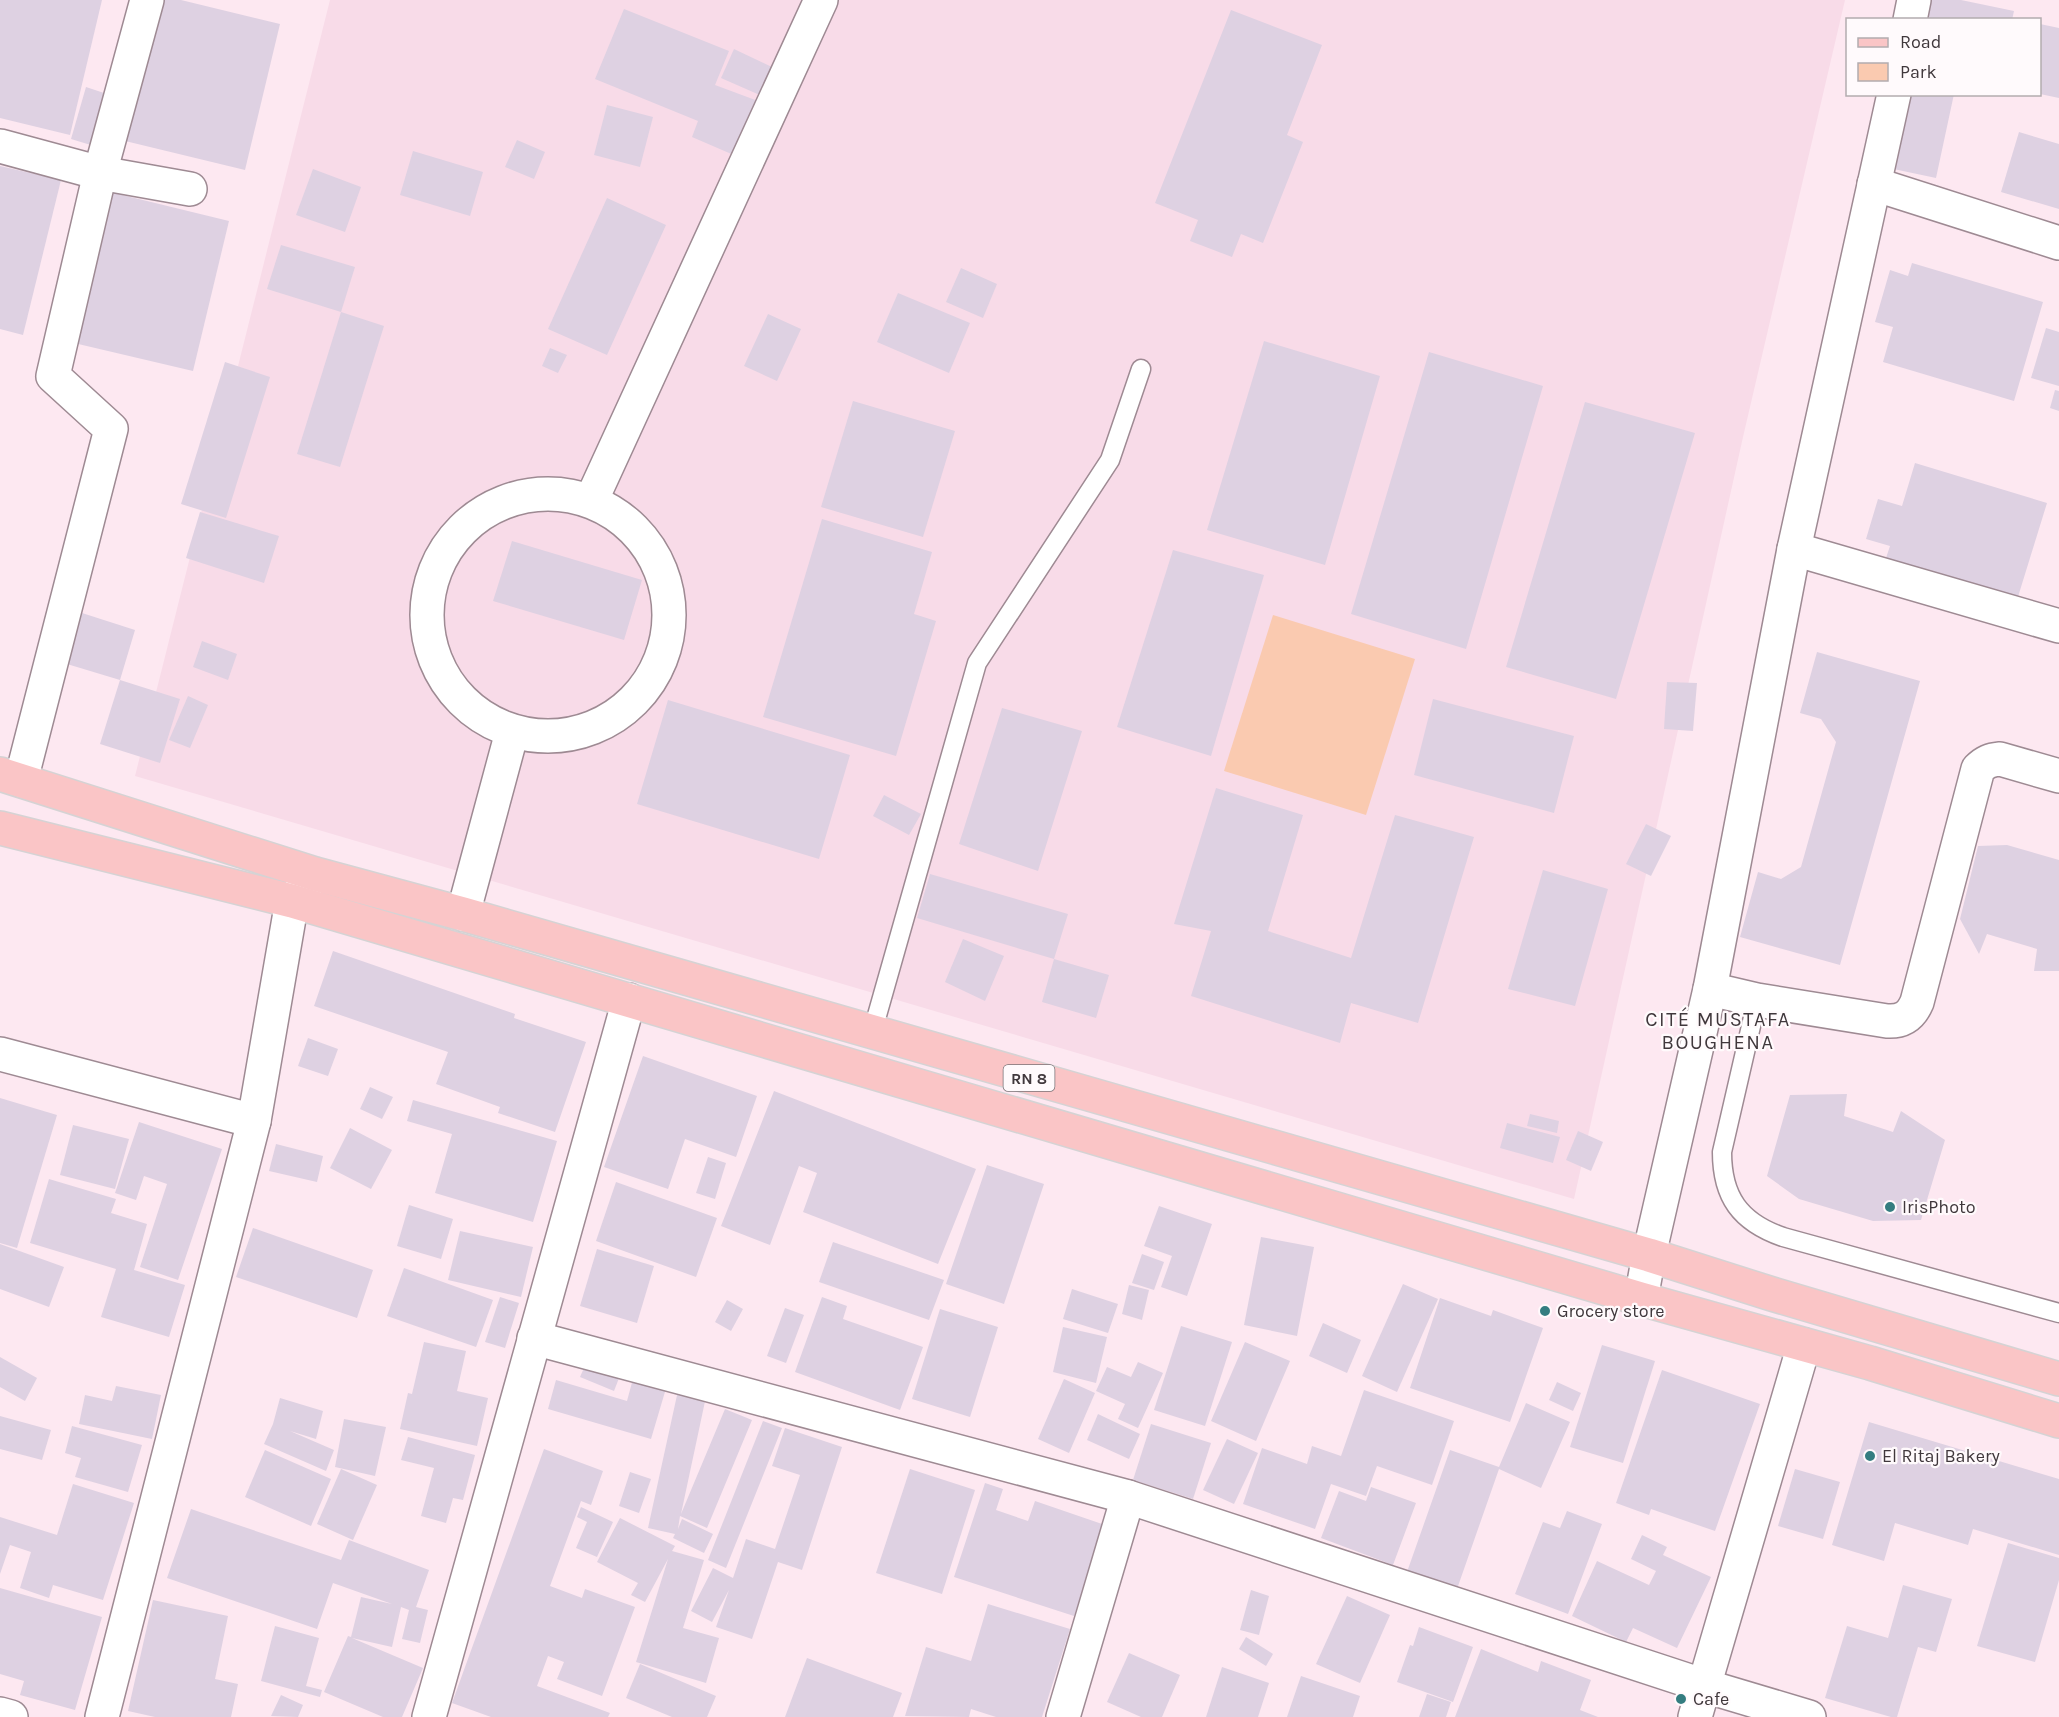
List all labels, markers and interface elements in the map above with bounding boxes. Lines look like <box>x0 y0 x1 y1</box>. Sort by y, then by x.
legend <box>1846 18 2041 96</box>
text: Road <box>1900 31 1941 53</box>
text: Park <box>1900 61 1937 83</box>
district label: CITÉ MUSTAFA BOUGHENA <box>1645 1007 1791 1054</box>
road number: RN 8 <box>1004 1065 1054 1091</box>
place label: IrisPhoto <box>1902 1196 1976 1218</box>
marker: IrisPhoto <box>1883 1200 1897 1214</box>
place label: Grocery store <box>1557 1300 1664 1322</box>
marker: Grocery store <box>1538 1304 1552 1318</box>
place label: El Ritaj Bakery <box>1882 1445 2000 1467</box>
marker: El Ritaj Bakery <box>1863 1449 1877 1463</box>
place label: Cafe <box>1693 1688 1729 1710</box>
marker: Cafe <box>1674 1692 1688 1706</box>

